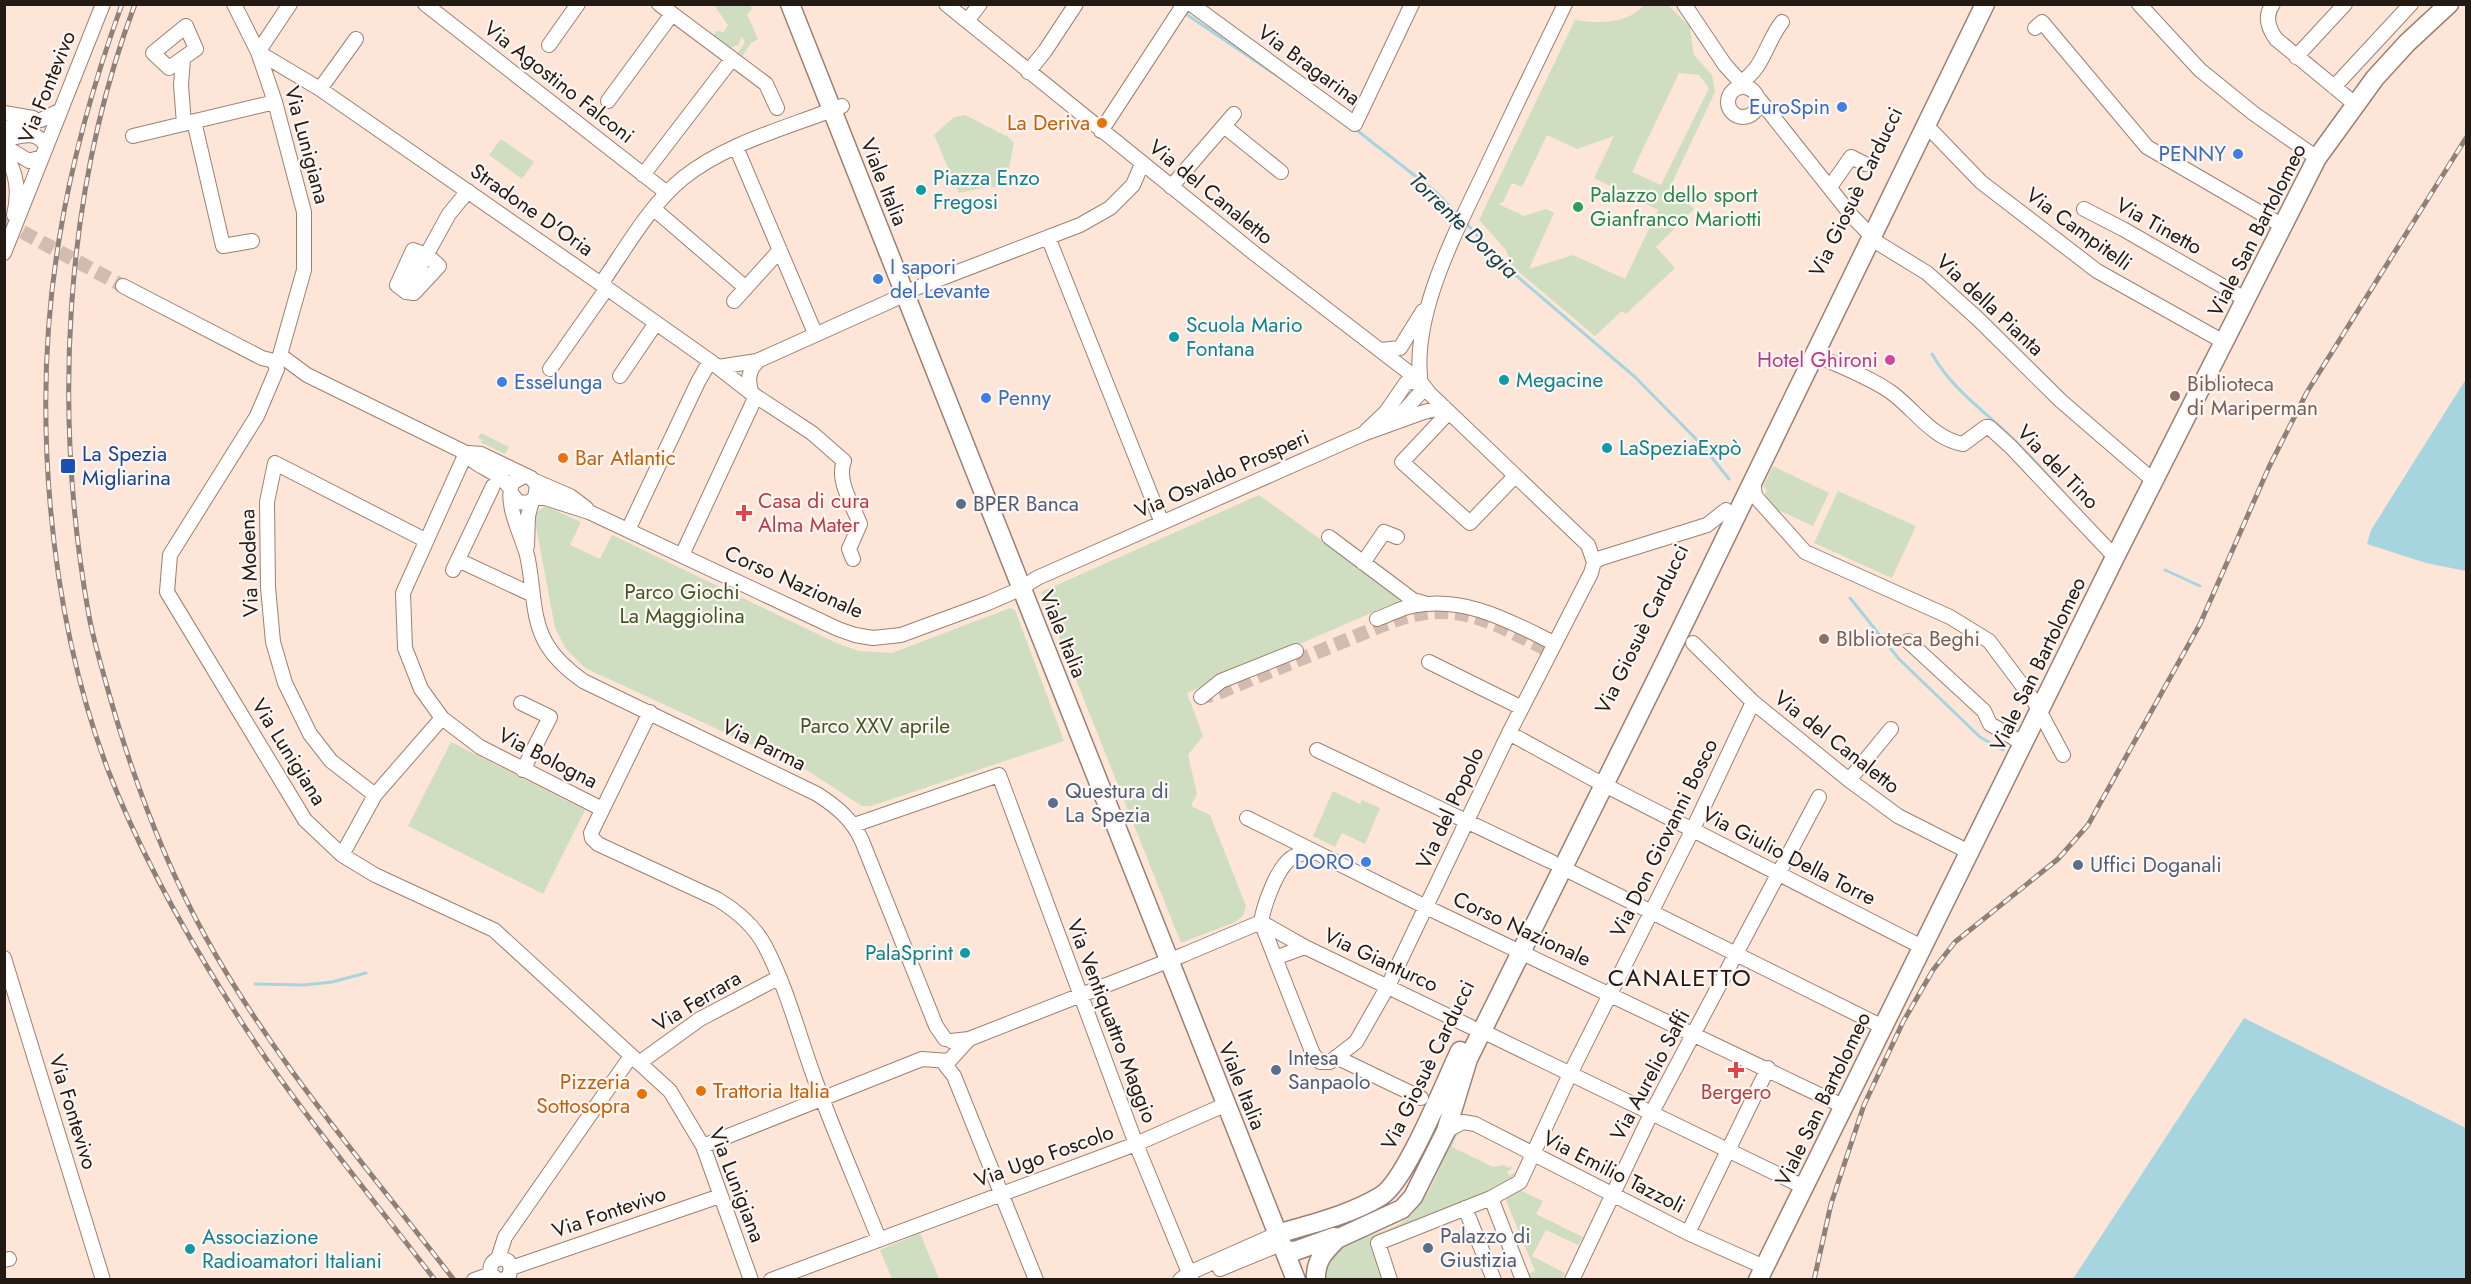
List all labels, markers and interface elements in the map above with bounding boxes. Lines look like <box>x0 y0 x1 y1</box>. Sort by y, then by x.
street label: Via Agostino Falconi <box>477 14 641 150</box>
street label: Via Bragarina <box>1251 17 1367 113</box>
street label: Via Fontevivo <box>11 26 83 148</box>
street label: Via Lunigiana <box>277 83 337 207</box>
place label: EuroSpin <box>1749 92 1830 122</box>
marker: EuroSpin <box>1835 100 1849 114</box>
street label: Via Giosuè Carducci <box>1802 102 1910 282</box>
place label: La Deriva <box>1007 108 1090 138</box>
marker: La Deriva <box>1095 116 1109 130</box>
street label: Via del Canaletto <box>1142 132 1280 252</box>
street label: Viale Italia <box>853 134 915 230</box>
street label: Viale San Bartolomeo <box>2200 138 2314 322</box>
place label: PENNY <box>2159 139 2226 169</box>
marker: PENNY <box>2231 147 2245 161</box>
street label: Stradone D'Oria <box>464 156 600 264</box>
place label: Piazza Enzo Fregosi <box>933 163 1040 217</box>
water label: Torrente Dorgia <box>1402 164 1526 286</box>
place label: Palazzo dello sport Gianfranco Mariotti <box>1590 180 1762 234</box>
street label: Via Campitelli <box>2020 180 2138 278</box>
marker: Piazza Enzo Fregosi <box>914 183 928 197</box>
street label: Via Tinetto <box>2110 190 2208 262</box>
marker: Palazzo dello sport Gianfranco Mariotti <box>1571 200 1585 214</box>
street label: Via della Pianta <box>1929 247 2051 363</box>
place label: I sapori del Levante <box>890 252 990 306</box>
marker: I sapori del Levante <box>871 272 885 286</box>
place label: Scuola Mario Fontana <box>1186 310 1303 364</box>
marker: Scuola Mario Fontana <box>1167 330 1181 344</box>
place label: Hotel Ghironi <box>1757 345 1878 375</box>
marker: Hotel Ghironi <box>1883 353 1897 367</box>
place label: Megacine <box>1516 365 1603 395</box>
place label: Esselunga <box>514 367 602 397</box>
place label: Biblioteca di Mariperman <box>2187 369 2318 423</box>
marker: Megacine <box>1497 373 1511 387</box>
marker: Esselunga <box>495 375 509 389</box>
place label: Penny <box>998 383 1052 413</box>
marker: Biblioteca di Mariperman <box>2168 389 2182 403</box>
marker: Penny <box>979 391 993 405</box>
street label: Via del Tino <box>2010 418 2106 516</box>
street label: Via Osvaldo Prosperi <box>1130 422 1314 526</box>
place label: LaSpeziaExpò <box>1619 433 1742 463</box>
place label: La Spezia Migliarina <box>82 439 171 493</box>
marker: LaSpeziaExpò <box>1600 441 1614 455</box>
place label: Bar Atlantic <box>575 443 676 473</box>
marker: Bar Atlantic <box>556 451 570 465</box>
marker: La Spezia Migliarina <box>59 457 77 475</box>
place label: Casa di cura Alma Mater <box>758 486 869 540</box>
place label: BPER Banca <box>973 489 1079 519</box>
marker: BPER Banca <box>954 497 968 511</box>
marker: Casa di cura Alma Mater <box>735 504 753 522</box>
street label: Via Modena <box>232 508 266 618</box>
street label: Corso Nazionale <box>720 538 868 626</box>
street label: Via Giosuè Carducci <box>1588 539 1696 719</box>
street label: Viale San Bartolomeo <box>1983 572 2093 756</box>
park label: Parco Giochi La Maggiolina <box>619 577 745 631</box>
street label: Viale Italia <box>1032 586 1094 682</box>
place label: BIblioteca Beghi <box>1836 624 1980 654</box>
marker: BIblioteca Beghi <box>1817 632 1831 646</box>
street label: Via del Canaletto <box>1768 683 1906 801</box>
street label: Via Lunigiana <box>244 693 334 811</box>
park label: Parco XXV aprile <box>800 711 950 741</box>
street label: Via Parma <box>717 712 811 778</box>
street label: Via Bologna <box>493 720 603 796</box>
street label: Via Don Giovanni Bosco <box>1603 733 1725 943</box>
street label: Via del Popolo <box>1409 742 1491 874</box>
place label: Questura di La Spezia <box>1065 776 1169 830</box>
marker: Questura di La Spezia <box>1046 796 1060 810</box>
street label: Via Giulio Della Torre <box>1697 799 1881 913</box>
place label: DORO <box>1295 847 1354 877</box>
place label: Uffici Doganali <box>2090 850 2222 880</box>
marker: DORO <box>1359 855 1373 869</box>
marker: Uffici Doganali <box>2071 858 2085 872</box>
street label: Corso Nazionale <box>1448 884 1596 974</box>
street label: Via Ventiquattro Maggio <box>1059 915 1165 1127</box>
street label: Via Gianturco <box>1319 920 1443 1000</box>
place label: PalaSprint <box>865 938 953 968</box>
marker: PalaSprint <box>958 946 972 960</box>
district label: CANALETTO <box>1608 960 1752 995</box>
street label: Via Ferrara <box>647 963 747 1039</box>
street label: Via Giosuè Carducci <box>1374 975 1482 1155</box>
street label: Via Aurelio Saffi <box>1603 1004 1697 1146</box>
street label: Viale San Bartolomeo <box>1768 1007 1878 1191</box>
street label: Viale Italia <box>1211 1038 1273 1134</box>
place label: Intesa Sanpaolo <box>1288 1043 1370 1097</box>
street label: Via Fontevivo <box>41 1051 105 1173</box>
marker: Intesa Sanpaolo <box>1269 1063 1283 1077</box>
marker: Bergero <box>1729 1063 1743 1077</box>
place label: Pizzeria Sottosopra <box>536 1067 630 1121</box>
place label: Trattoria Italia <box>713 1076 830 1106</box>
place label: Bergero <box>1701 1077 1771 1107</box>
marker: Trattoria Italia <box>694 1084 708 1098</box>
marker: Pizzeria Sottosopra <box>635 1087 649 1101</box>
street label: Via Ugo Foscolo <box>970 1117 1118 1195</box>
street label: Via Lunigiana <box>701 1123 773 1247</box>
street label: Via Emilio Tazzoli <box>1538 1123 1690 1221</box>
street label: Via Fontevivo <box>548 1178 670 1246</box>
place label: Palazzo di Giustizia <box>1440 1221 1531 1275</box>
place label: Associazione Radioamatori Italiani <box>202 1222 382 1276</box>
marker: Palazzo di Giustizia <box>1421 1241 1435 1255</box>
marker: Associazione Radioamatori Italiani <box>183 1242 197 1256</box>

